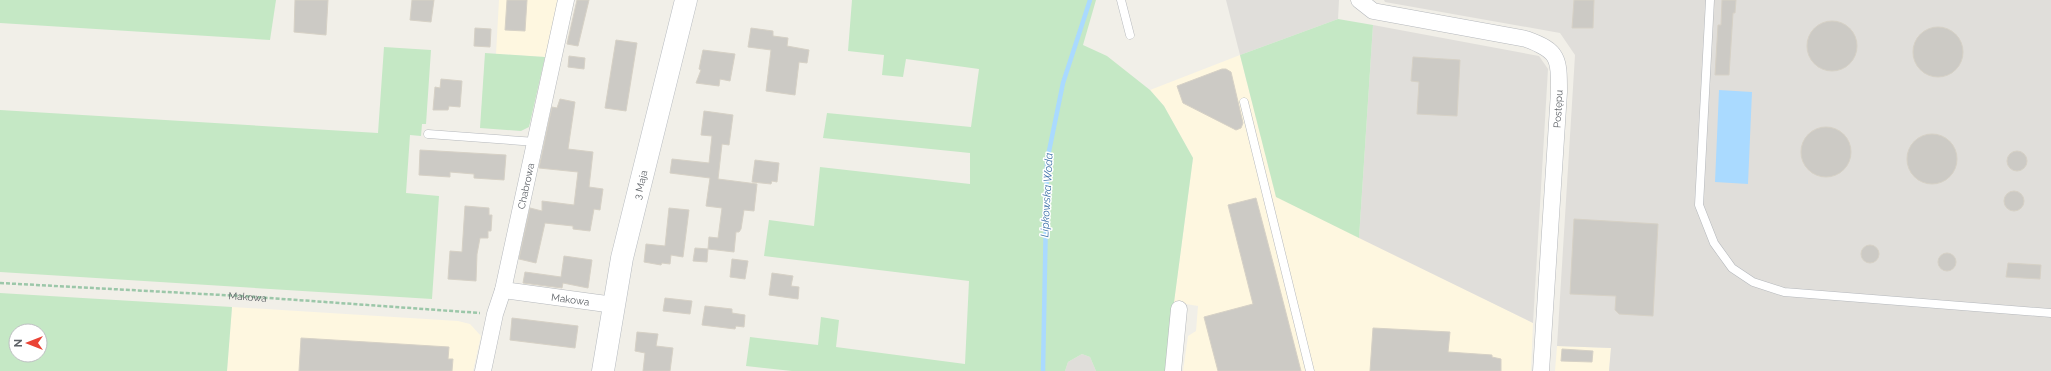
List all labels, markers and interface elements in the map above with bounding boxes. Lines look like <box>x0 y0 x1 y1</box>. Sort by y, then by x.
street label: Postępu <box>1552 90 1564 128</box>
water label: Lipkowska Woda <box>1038 152 1056 238</box>
street label: Chabrowa <box>515 162 536 210</box>
street label: 3 Maja <box>631 169 649 201</box>
street label: Makowa <box>228 290 267 303</box>
street label: Makowa <box>551 291 590 307</box>
north arrow <box>8 323 48 363</box>
text: N <box>12 339 25 347</box>

